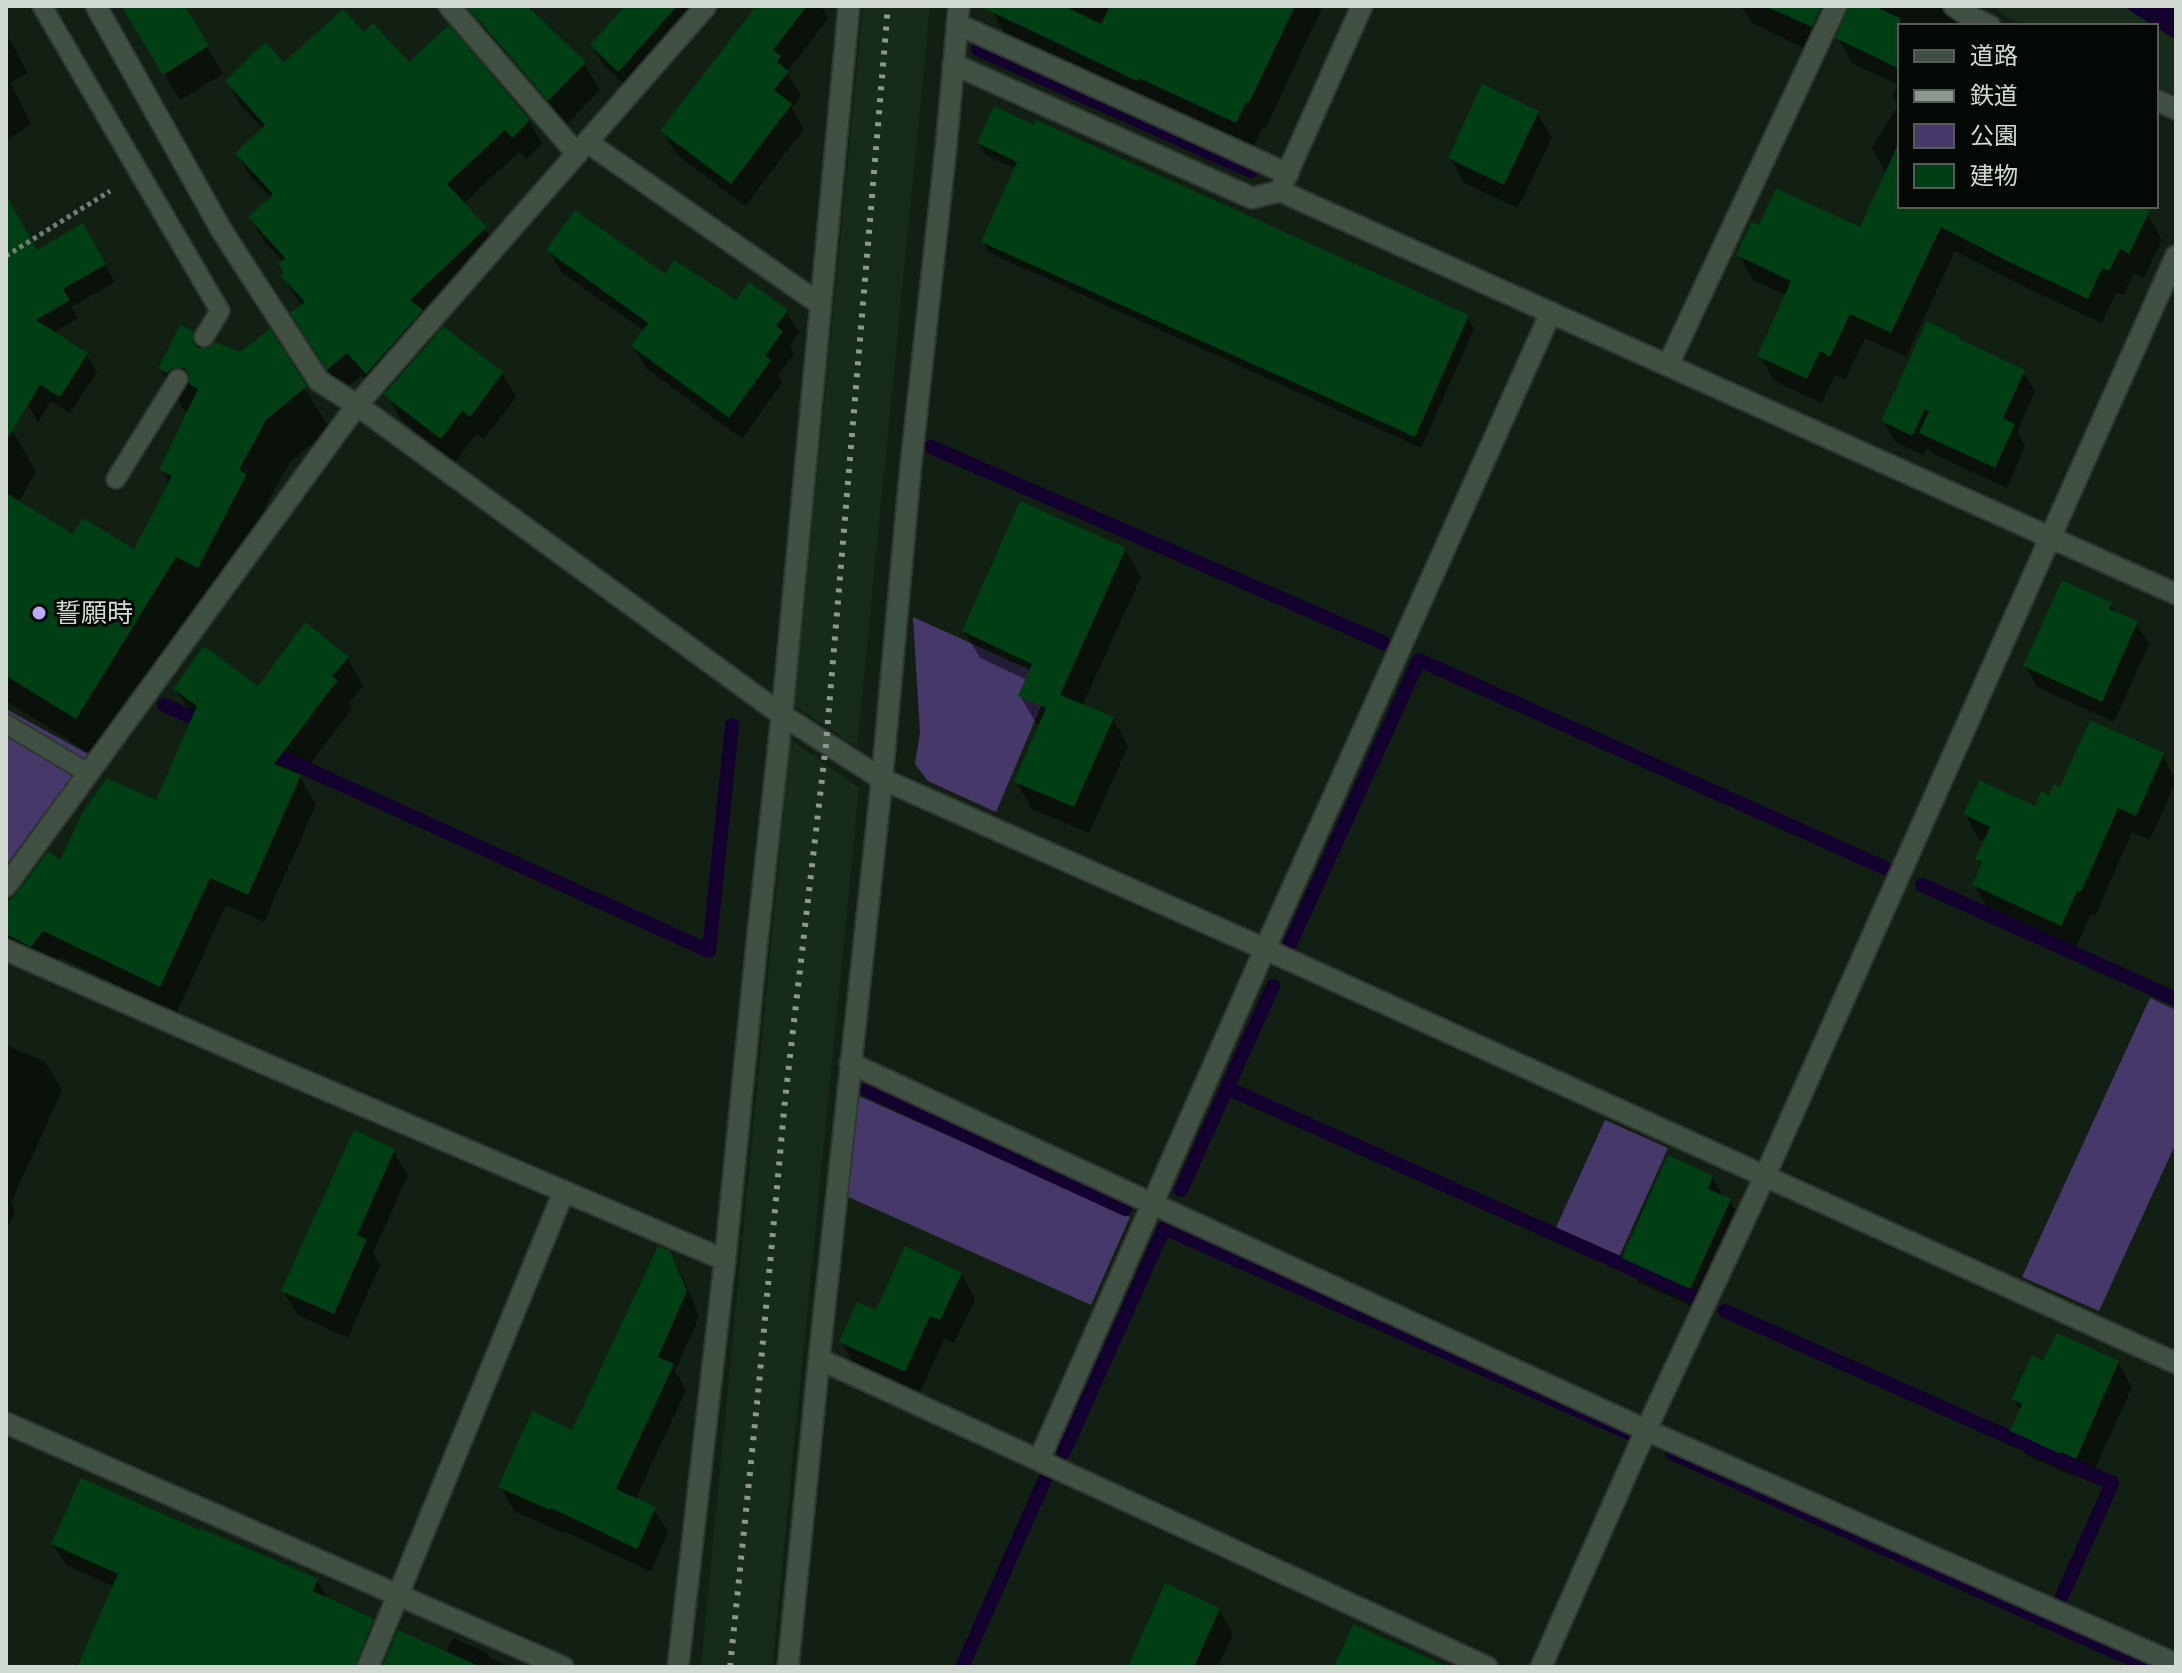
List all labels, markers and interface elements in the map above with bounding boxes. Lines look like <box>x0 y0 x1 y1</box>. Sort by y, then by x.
legend <box>1898 24 2158 208</box>
text: 道路 <box>1970 42 2018 70</box>
text: 鉄道 <box>1970 82 2018 110</box>
text: 公園 <box>1970 122 2018 150</box>
text: 建物 <box>1970 162 2018 190</box>
place label: 誓願時 <box>55 598 133 628</box>
marker: 誓願時 <box>30 604 48 622</box>

